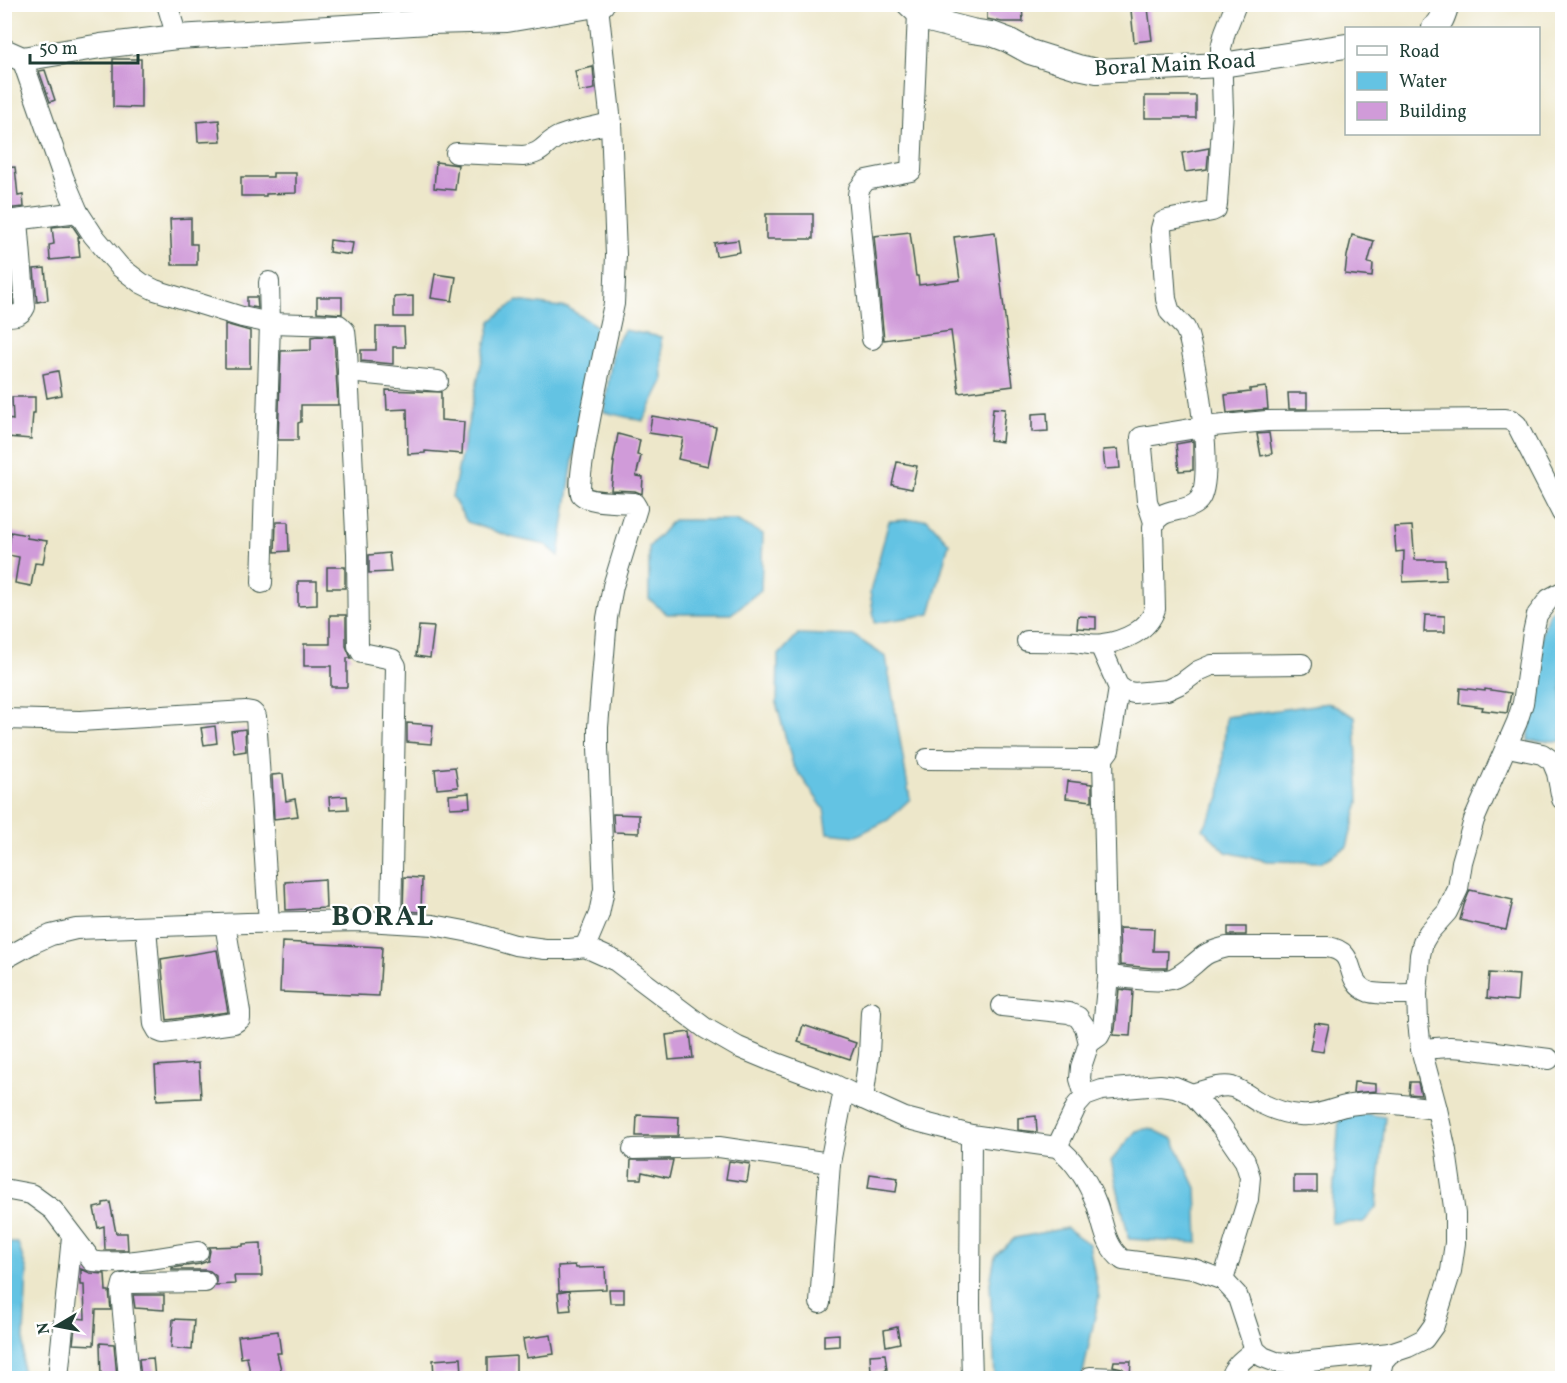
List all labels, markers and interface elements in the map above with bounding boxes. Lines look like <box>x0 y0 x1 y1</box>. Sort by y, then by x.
scale bar <box>30 27 138 65</box>
legend <box>1345 27 1540 135</box>
text: 50 m <box>39 37 78 62</box>
text: Road <box>1399 40 1440 65</box>
street label: Boral Main Road <box>1094 46 1257 85</box>
text: Water <box>1399 70 1447 95</box>
text: Building <box>1399 100 1467 125</box>
district label: BORAL <box>331 898 435 937</box>
north arrow <box>27 1296 87 1356</box>
text: N <box>32 1320 56 1336</box>

